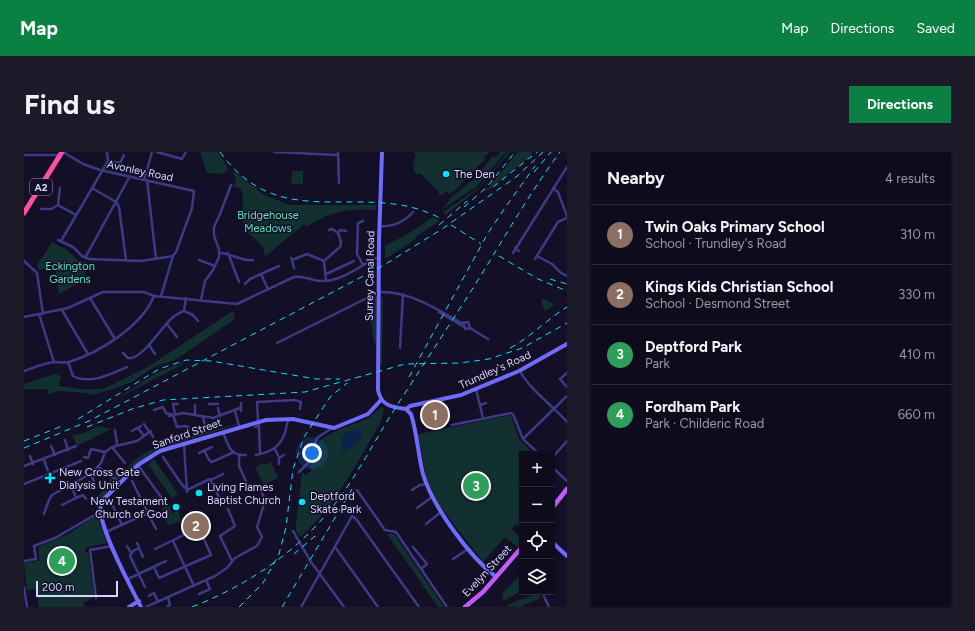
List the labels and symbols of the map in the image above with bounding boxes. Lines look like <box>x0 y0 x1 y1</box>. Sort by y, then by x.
street label: Avonley Road <box>106 158 174 184</box>
place label: The Den <box>454 168 495 181</box>
marker: The Den <box>441 169 451 179</box>
road number: A2 <box>30 179 52 195</box>
park label: Bridgehouse Meadows <box>237 209 299 235</box>
street label: Surrey Canal Road <box>363 231 377 321</box>
park label: Eckington Gardens <box>45 260 95 286</box>
street label: Trundley's Road <box>457 348 533 392</box>
pin: 1 <box>422 400 448 430</box>
street label: Sanford Street <box>151 416 223 452</box>
your location <box>302 443 322 463</box>
place label: New Cross Gate Dialysis Unit <box>59 466 140 492</box>
pin: 3 <box>463 471 489 501</box>
marker: New Cross Gate Dialysis Unit <box>44 472 56 484</box>
place label: Living Flames Baptist Church <box>207 481 281 507</box>
marker: Living Flames Baptist Church <box>194 488 204 498</box>
place label: Deptford Skate Park <box>310 490 362 516</box>
place label: New Testament Church of God <box>90 495 168 521</box>
marker: Deptford Skate Park <box>297 497 307 507</box>
marker: New Testament Church of God <box>171 502 181 512</box>
pin: 2 <box>183 511 209 541</box>
street label: Evelyn Street <box>460 542 514 600</box>
pin: 4 <box>49 546 75 576</box>
scale bar <box>36 579 118 598</box>

